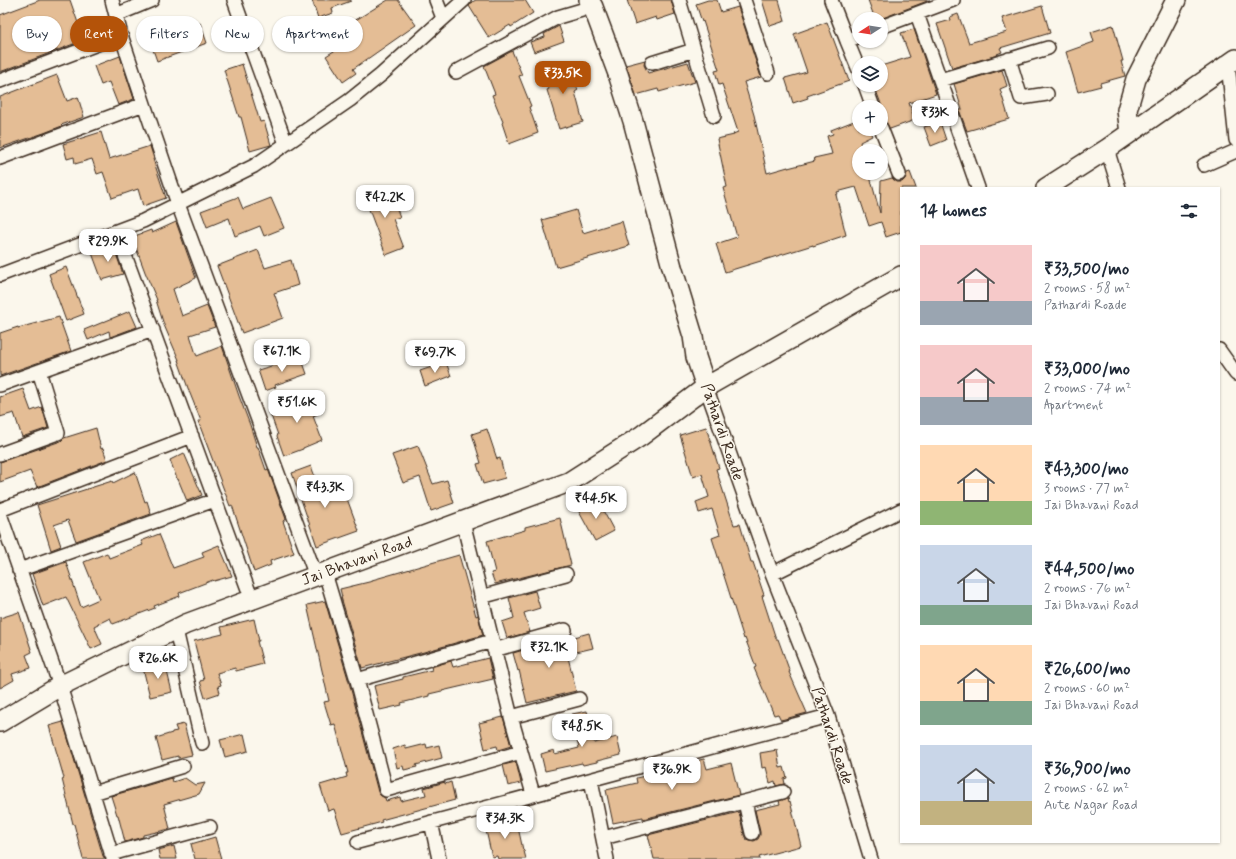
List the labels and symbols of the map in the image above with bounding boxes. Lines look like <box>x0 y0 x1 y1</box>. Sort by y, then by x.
north arrow <box>852 12 888 48</box>
pin: ₹33.5K <box>530 61 596 95</box>
pin: ₹33K <box>911 100 959 134</box>
pin: ₹42.2K <box>352 185 418 219</box>
pin: ₹29.9K <box>75 229 141 263</box>
pin: ₹67.1K <box>249 339 315 373</box>
pin: ₹69.7K <box>402 340 468 374</box>
street label: Pathardi Roade <box>696 381 748 483</box>
pin: ₹51.6K <box>264 390 330 424</box>
pin: ₹43.3K <box>292 475 358 509</box>
pin: ₹44.5K <box>563 486 629 520</box>
street label: Jai Bhavani Road <box>299 531 415 591</box>
pin: ₹32.1K <box>516 635 582 669</box>
pin: ₹26.6K <box>125 646 191 680</box>
street label: Pathardi Roade <box>806 684 858 788</box>
pin: ₹48.5K <box>549 714 615 748</box>
pin: ₹36.9K <box>639 757 705 791</box>
pin: ₹34.3K <box>472 806 538 840</box>

